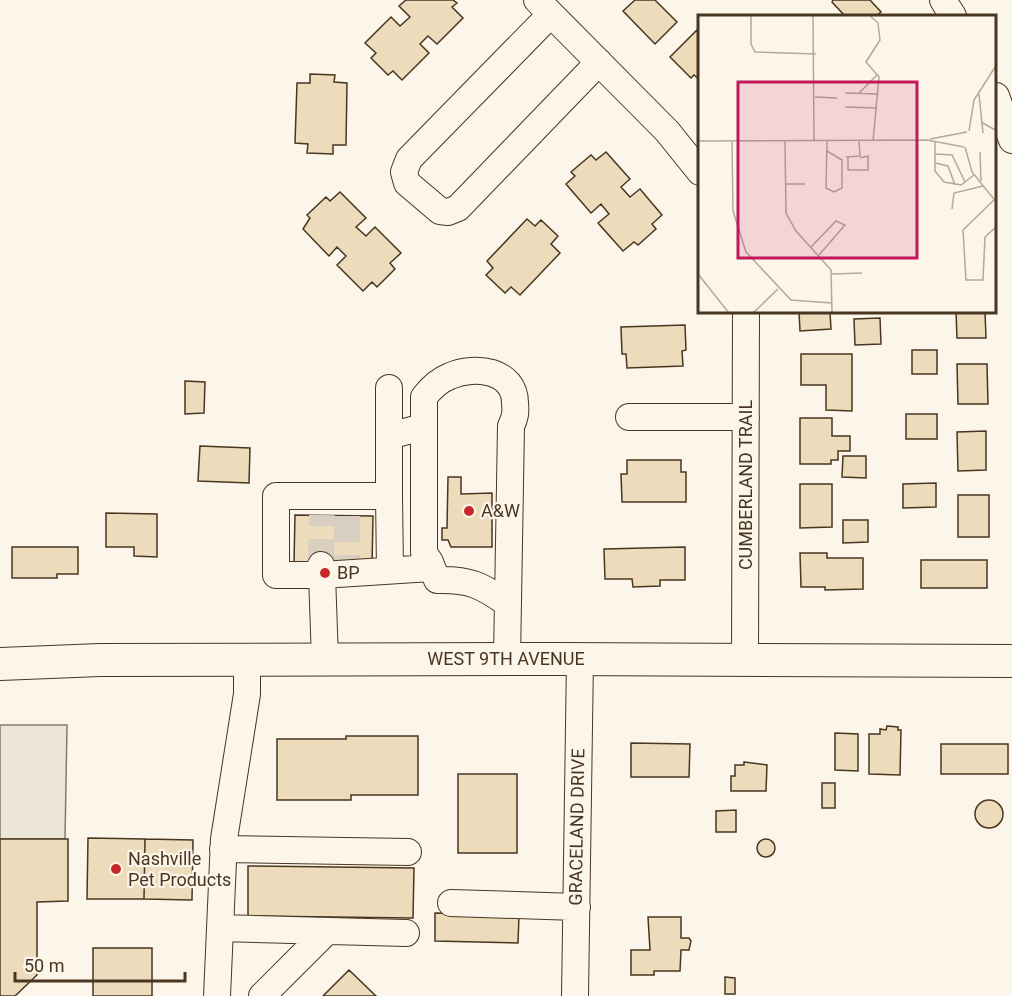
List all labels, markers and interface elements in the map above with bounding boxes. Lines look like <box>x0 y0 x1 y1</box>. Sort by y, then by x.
inset map <box>698 15 997 314</box>
street label: CUMBERLAND TRAIL <box>735 400 756 570</box>
place label: A&W <box>481 500 520 521</box>
marker: A&W <box>462 504 476 518</box>
place label: BP <box>337 562 360 583</box>
marker: BP <box>318 566 332 580</box>
street label: WEST 9TH AVENUE <box>427 648 585 669</box>
street label: GRACELAND DRIVE <box>565 748 588 906</box>
place label: Nashville Pet Products <box>128 848 231 890</box>
marker: Nashville Pet Products <box>109 862 123 876</box>
scale bar <box>15 945 184 983</box>
text: 50 m <box>24 955 64 976</box>

